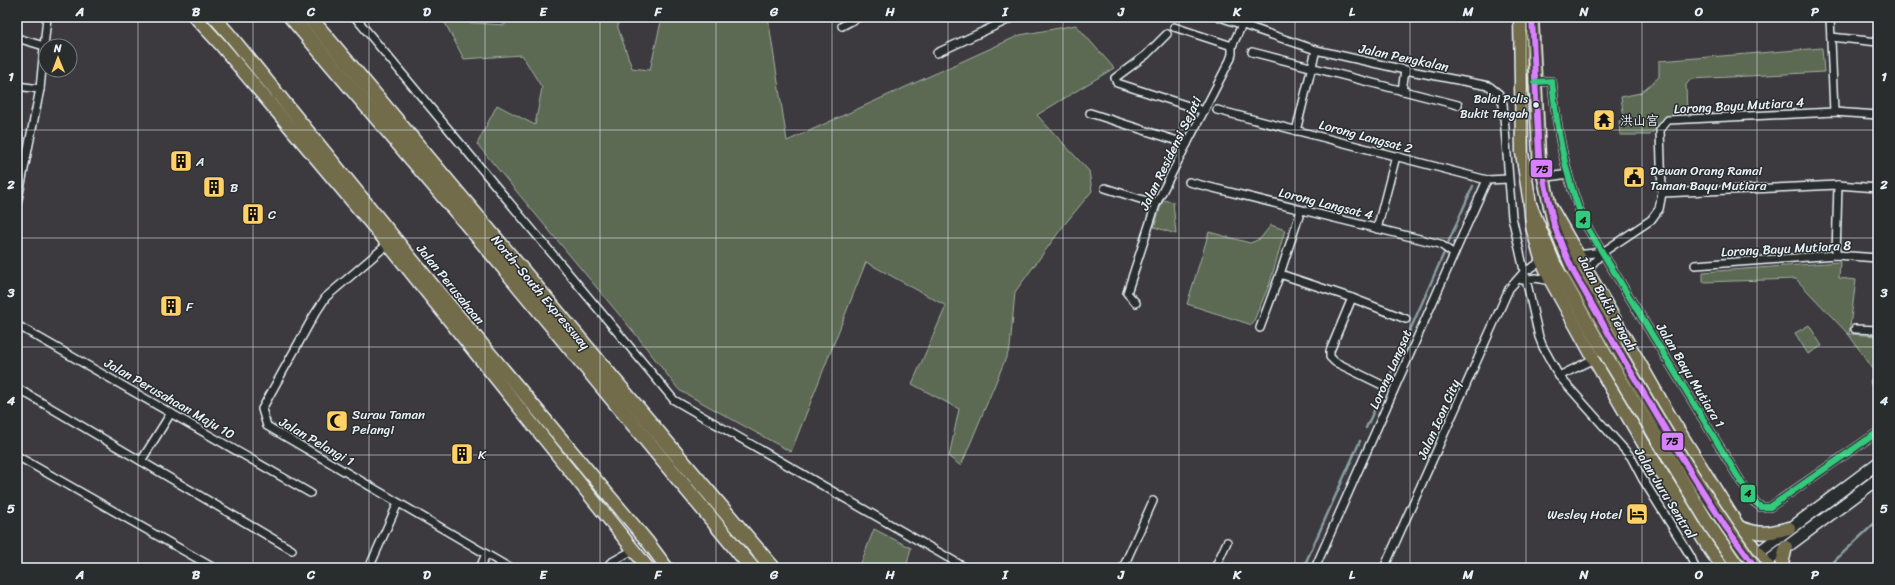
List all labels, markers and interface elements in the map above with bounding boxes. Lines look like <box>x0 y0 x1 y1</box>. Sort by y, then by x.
text: A <box>75 0 84 23</box>
text: B <box>192 0 201 23</box>
text: C <box>306 0 316 23</box>
text: D <box>423 0 431 23</box>
text: E <box>539 0 548 23</box>
text: F <box>653 0 662 23</box>
text: G <box>769 0 779 23</box>
text: H <box>884 0 895 23</box>
text: I <box>1001 0 1009 23</box>
text: J <box>1117 0 1125 23</box>
text: K <box>1232 0 1242 23</box>
text: L <box>1349 0 1356 23</box>
text: M <box>1462 0 1474 23</box>
text: N <box>1578 0 1589 23</box>
text: O <box>1694 0 1704 23</box>
text: P <box>1811 0 1819 23</box>
street label: Jalan Pengkalan <box>1356 37 1451 78</box>
north arrow <box>38 38 78 78</box>
text: N <box>53 39 62 58</box>
text: 1 <box>8 65 14 88</box>
text: 1 <box>1881 65 1887 88</box>
place label: Balai Polis Bukit Tengah <box>1460 88 1528 125</box>
street label: Lorong Bayu Mutiara 4 <box>1673 91 1805 120</box>
street label: Jalan Residensi Sejati <box>1132 92 1208 215</box>
marker: Balai Polis Bukit Tengah <box>1531 100 1541 110</box>
temple icon: 洪山宫 <box>1591 107 1617 133</box>
place label: 洪山宫 <box>1620 109 1659 132</box>
street label: Lorong Langsat 2 <box>1317 113 1416 160</box>
building icon: A <box>168 148 194 174</box>
place label: A <box>195 150 205 173</box>
line badge: 75 <box>1530 159 1553 178</box>
place label: Dewan Orang Ramai Taman Bayu Mutiara <box>1650 159 1767 197</box>
text: 75 <box>1535 160 1549 179</box>
public building icon: Dewan Orang Ramai Taman Bayu Mutiara <box>1621 164 1647 190</box>
text: 2 <box>6 173 15 196</box>
text: 2 <box>1879 173 1888 196</box>
building icon: B <box>201 174 227 200</box>
place label: B <box>230 176 238 199</box>
street label: Lorong Langsat 4 <box>1276 181 1376 226</box>
building icon: C <box>240 201 266 227</box>
place label: C <box>268 203 276 226</box>
line badge: 4 <box>1575 210 1591 229</box>
text: 4 <box>1579 211 1587 230</box>
street label: North–South Expressway <box>485 230 596 355</box>
street label: Lorong Bayu Mutiara 8 <box>1720 234 1852 263</box>
street label: Jalan Perusahaan <box>410 238 491 330</box>
street label: Jalan Bukit Tengah <box>1571 250 1644 356</box>
text: 3 <box>6 281 15 304</box>
text: 3 <box>1879 281 1888 304</box>
building icon: F <box>158 293 184 319</box>
place label: F <box>186 295 194 318</box>
street label: Jalan Bayu Mutiara 1 <box>1650 317 1731 433</box>
street label: Lorong Langsat <box>1363 325 1418 413</box>
street label: Jalan Perusahaan Maju 10 <box>99 351 239 445</box>
street label: Jalan Icon City <box>1410 375 1467 464</box>
text: 4 <box>6 389 16 412</box>
text: 4 <box>1879 389 1889 412</box>
place label: Surau Taman Pelangi <box>352 403 425 441</box>
mosque icon: Surau Taman Pelangi <box>324 408 350 434</box>
street label: Jalan Pelangi 1 <box>274 410 359 472</box>
line badge: 75 <box>1661 432 1684 451</box>
text: 75 <box>1665 432 1679 451</box>
building icon: K <box>449 441 475 467</box>
street label: Jalan Juru Sentral <box>1628 442 1703 544</box>
place label: K <box>478 443 487 466</box>
line badge: 4 <box>1740 484 1756 503</box>
text: 4 <box>1744 484 1752 503</box>
text: 5 <box>7 497 15 520</box>
text: 5 <box>1880 497 1888 520</box>
hotel icon: Wesley Hotel <box>1624 501 1650 527</box>
place label: Wesley Hotel <box>1547 503 1622 526</box>
text: A <box>75 563 84 585</box>
text: B <box>192 563 201 585</box>
text: C <box>306 563 316 585</box>
text: D <box>423 563 431 585</box>
text: E <box>539 563 548 585</box>
text: F <box>653 563 662 585</box>
text: G <box>769 563 779 585</box>
text: H <box>884 563 895 585</box>
text: I <box>1001 563 1009 585</box>
text: J <box>1117 563 1125 585</box>
text: K <box>1232 563 1242 585</box>
text: L <box>1349 563 1356 585</box>
text: M <box>1462 563 1474 585</box>
text: N <box>1578 563 1589 585</box>
text: O <box>1694 563 1704 585</box>
text: P <box>1811 563 1819 585</box>

